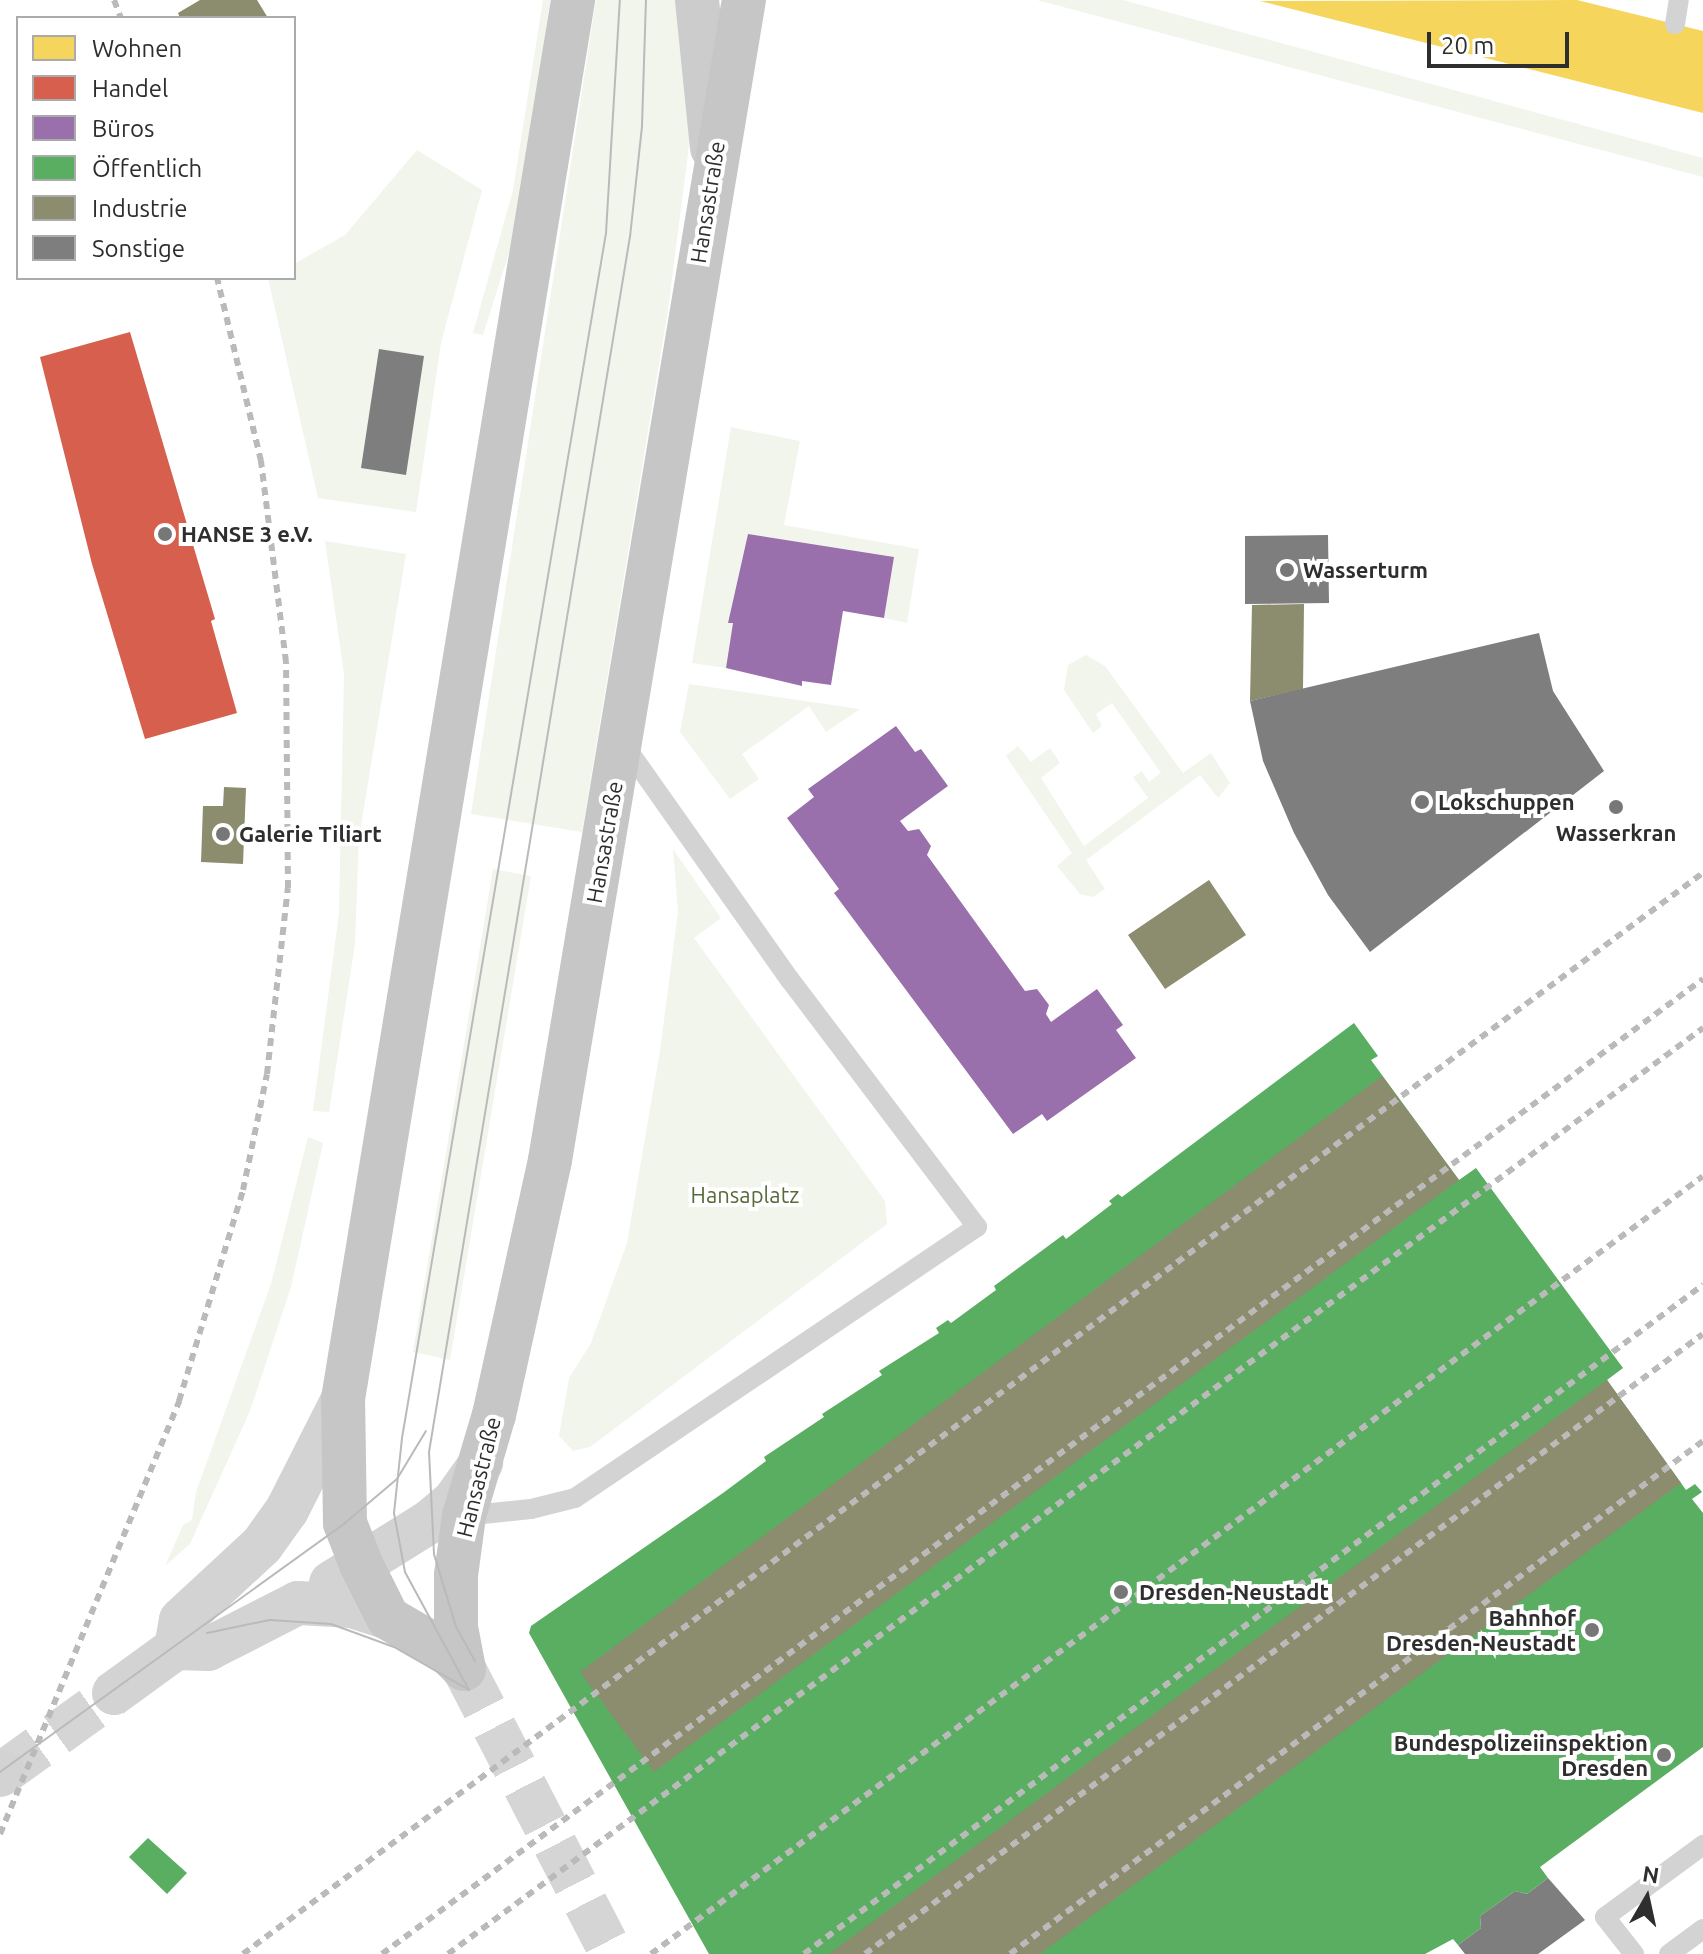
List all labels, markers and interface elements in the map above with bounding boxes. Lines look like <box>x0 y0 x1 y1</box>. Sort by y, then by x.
legend <box>16 16 296 280</box>
scale bar <box>1431 16 1573 66</box>
text: 20 m <box>1441 32 1494 59</box>
text: Wohnen <box>92 35 182 62</box>
text: Handel <box>92 75 168 102</box>
text: Büros <box>92 115 154 142</box>
street label: Hansastraße <box>684 139 730 265</box>
text: Öffentlich <box>92 155 202 182</box>
text: Industrie <box>92 195 188 222</box>
text: Sonstige <box>92 235 185 262</box>
place label: HANSE 3 e.V. <box>181 521 313 547</box>
marker: HANSE 3 e.V. <box>156 525 174 543</box>
place label: Wasserturm <box>1303 557 1428 583</box>
marker: Wasserturm <box>1278 561 1296 579</box>
street label: Hansastraße <box>580 779 628 905</box>
place label: Lokschuppen <box>1438 789 1575 815</box>
marker: Lokschuppen <box>1413 793 1431 811</box>
marker: Wasserkran <box>1607 798 1625 816</box>
place label: Wasserkran <box>1556 820 1676 846</box>
place label: Galerie Tiliart <box>239 821 382 847</box>
marker: Galerie Tiliart <box>214 825 232 843</box>
park label: Hansaplatz <box>691 1182 799 1208</box>
street label: Hansastraße <box>450 1414 506 1540</box>
place label: Dresden-Neustadt <box>1139 1579 1329 1605</box>
marker: Dresden-Neustadt <box>1110 1581 1132 1603</box>
place label: Bahnhof Dresden-Neustadt <box>1386 1604 1576 1656</box>
marker: Bahnhof Dresden-Neustadt <box>1583 1621 1601 1639</box>
place label: Bundespolizeiinspektion Dresden <box>1394 1729 1648 1780</box>
marker: Bundespolizeiinspektion Dresden <box>1655 1746 1673 1764</box>
north arrow <box>1607 1858 1687 1938</box>
text: N <box>1641 1860 1661 1887</box>

